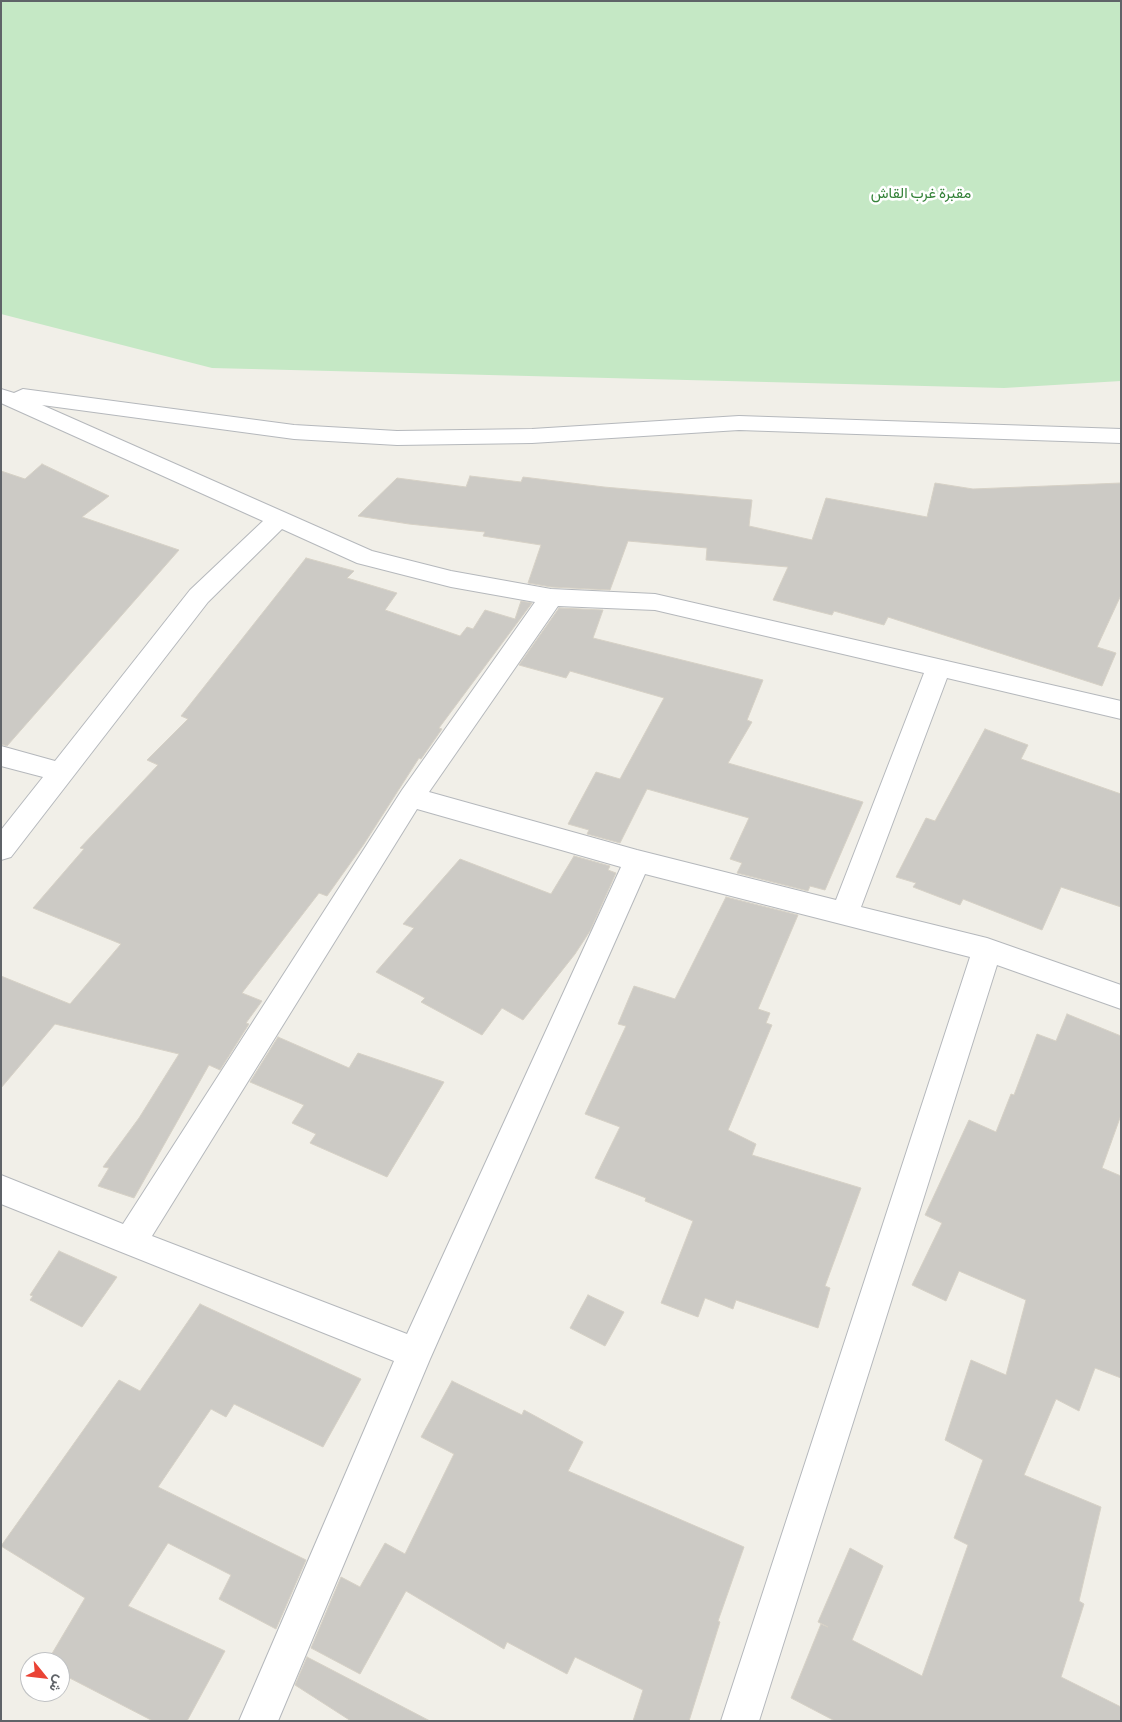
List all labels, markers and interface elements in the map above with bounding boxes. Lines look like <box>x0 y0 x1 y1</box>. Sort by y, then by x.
park label: مقبرة غرب القاش <box>871 184 971 202</box>
north arrow <box>20 1652 70 1702</box>
text: ش <box>46 1673 69 1696</box>

